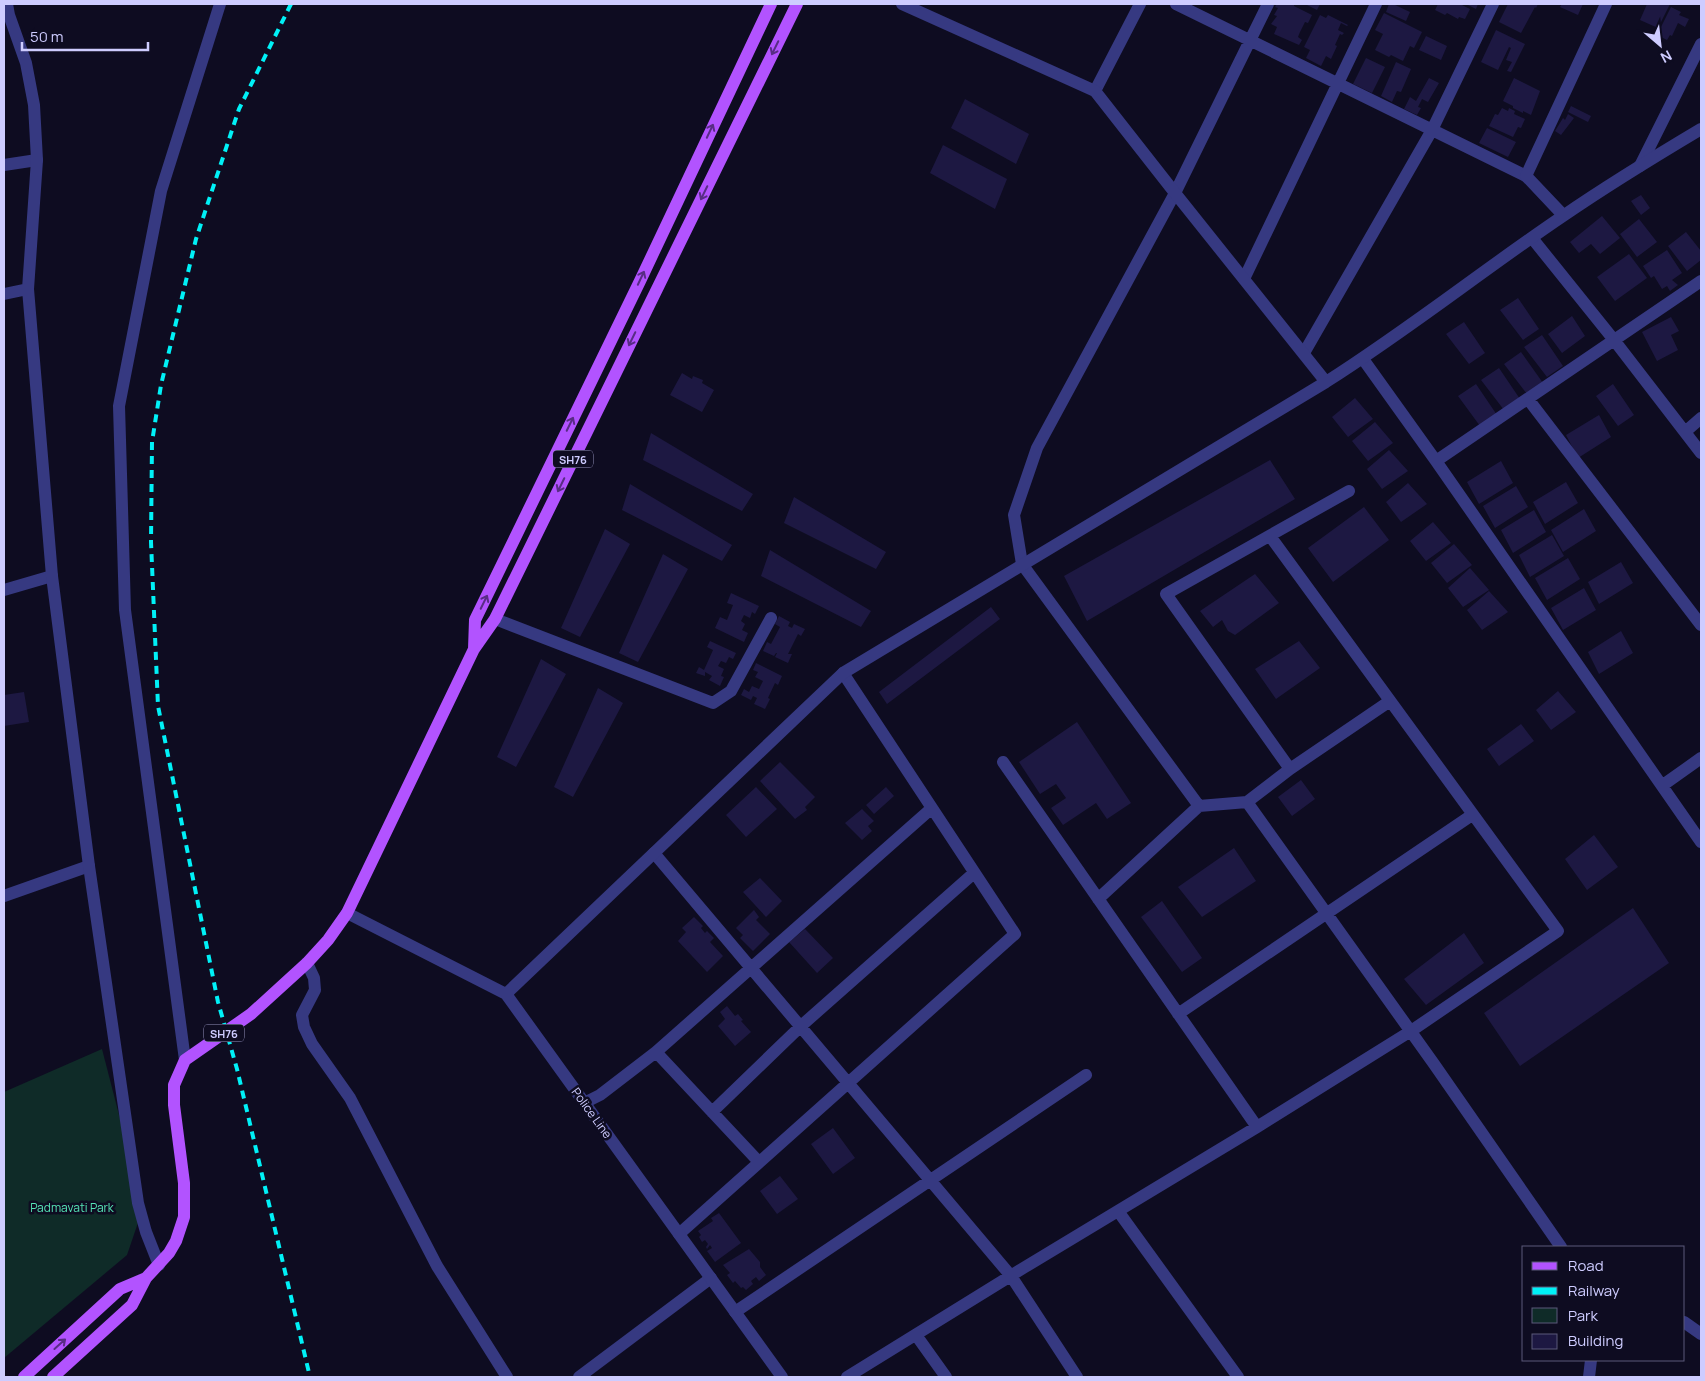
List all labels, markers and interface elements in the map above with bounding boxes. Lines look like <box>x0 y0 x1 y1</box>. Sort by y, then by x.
scale bar <box>22 20 149 52</box>
north arrow <box>1635 20 1685 70</box>
text: 50 m <box>30 26 64 47</box>
one-way arrow <box>770 40 780 55</box>
text: N <box>1657 46 1675 68</box>
one-way arrow <box>706 124 716 139</box>
one-way arrow <box>699 186 709 201</box>
one-way arrow <box>637 271 646 286</box>
one-way arrow <box>627 332 637 347</box>
one-way arrow <box>566 417 575 432</box>
road number: SH76 <box>553 450 593 468</box>
one-way arrow <box>556 477 565 492</box>
one-way arrow <box>480 595 489 610</box>
road number: SH76 <box>204 1024 244 1042</box>
street label: Police Line <box>568 1084 616 1142</box>
park label: Padmavati Park <box>30 1199 115 1216</box>
legend <box>1522 1246 1685 1361</box>
text: Road <box>1568 1255 1604 1276</box>
text: Railway <box>1568 1280 1620 1301</box>
text: Park <box>1568 1305 1598 1326</box>
text: Building <box>1568 1330 1623 1351</box>
one-way arrow <box>53 1338 66 1350</box>

